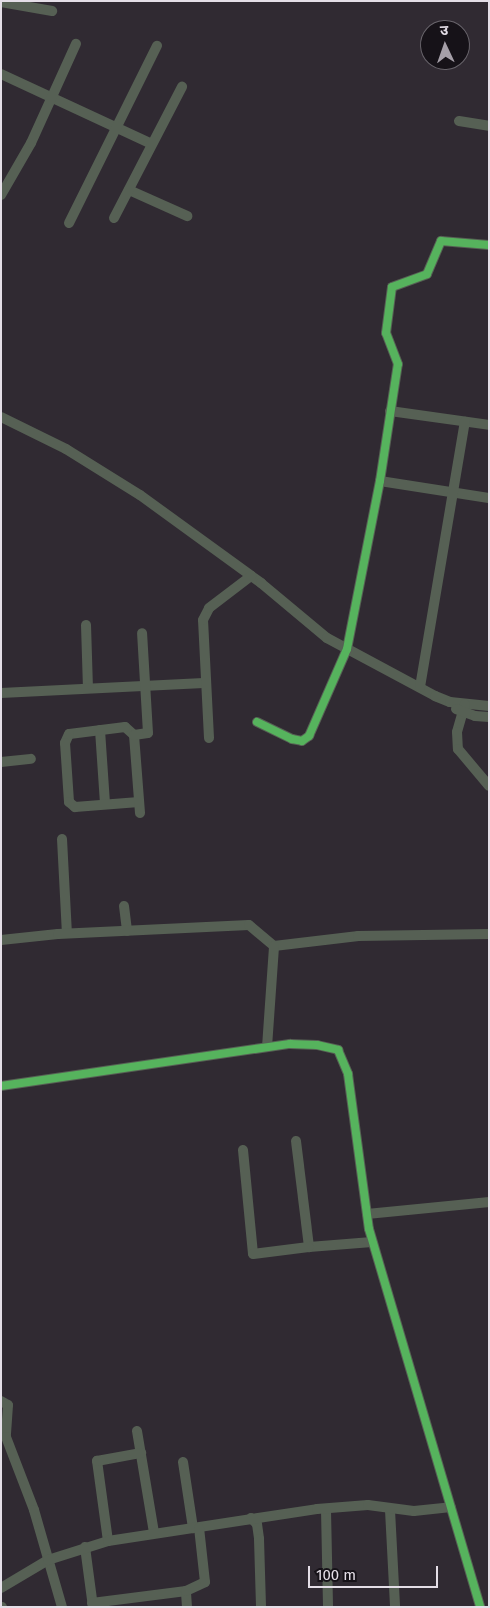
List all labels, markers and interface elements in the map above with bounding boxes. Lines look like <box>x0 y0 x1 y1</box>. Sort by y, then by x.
north arrow <box>420 20 470 70</box>
text: उ <box>440 22 449 39</box>
scale bar <box>310 1556 440 1588</box>
text: 100 m <box>316 1566 356 1584</box>

